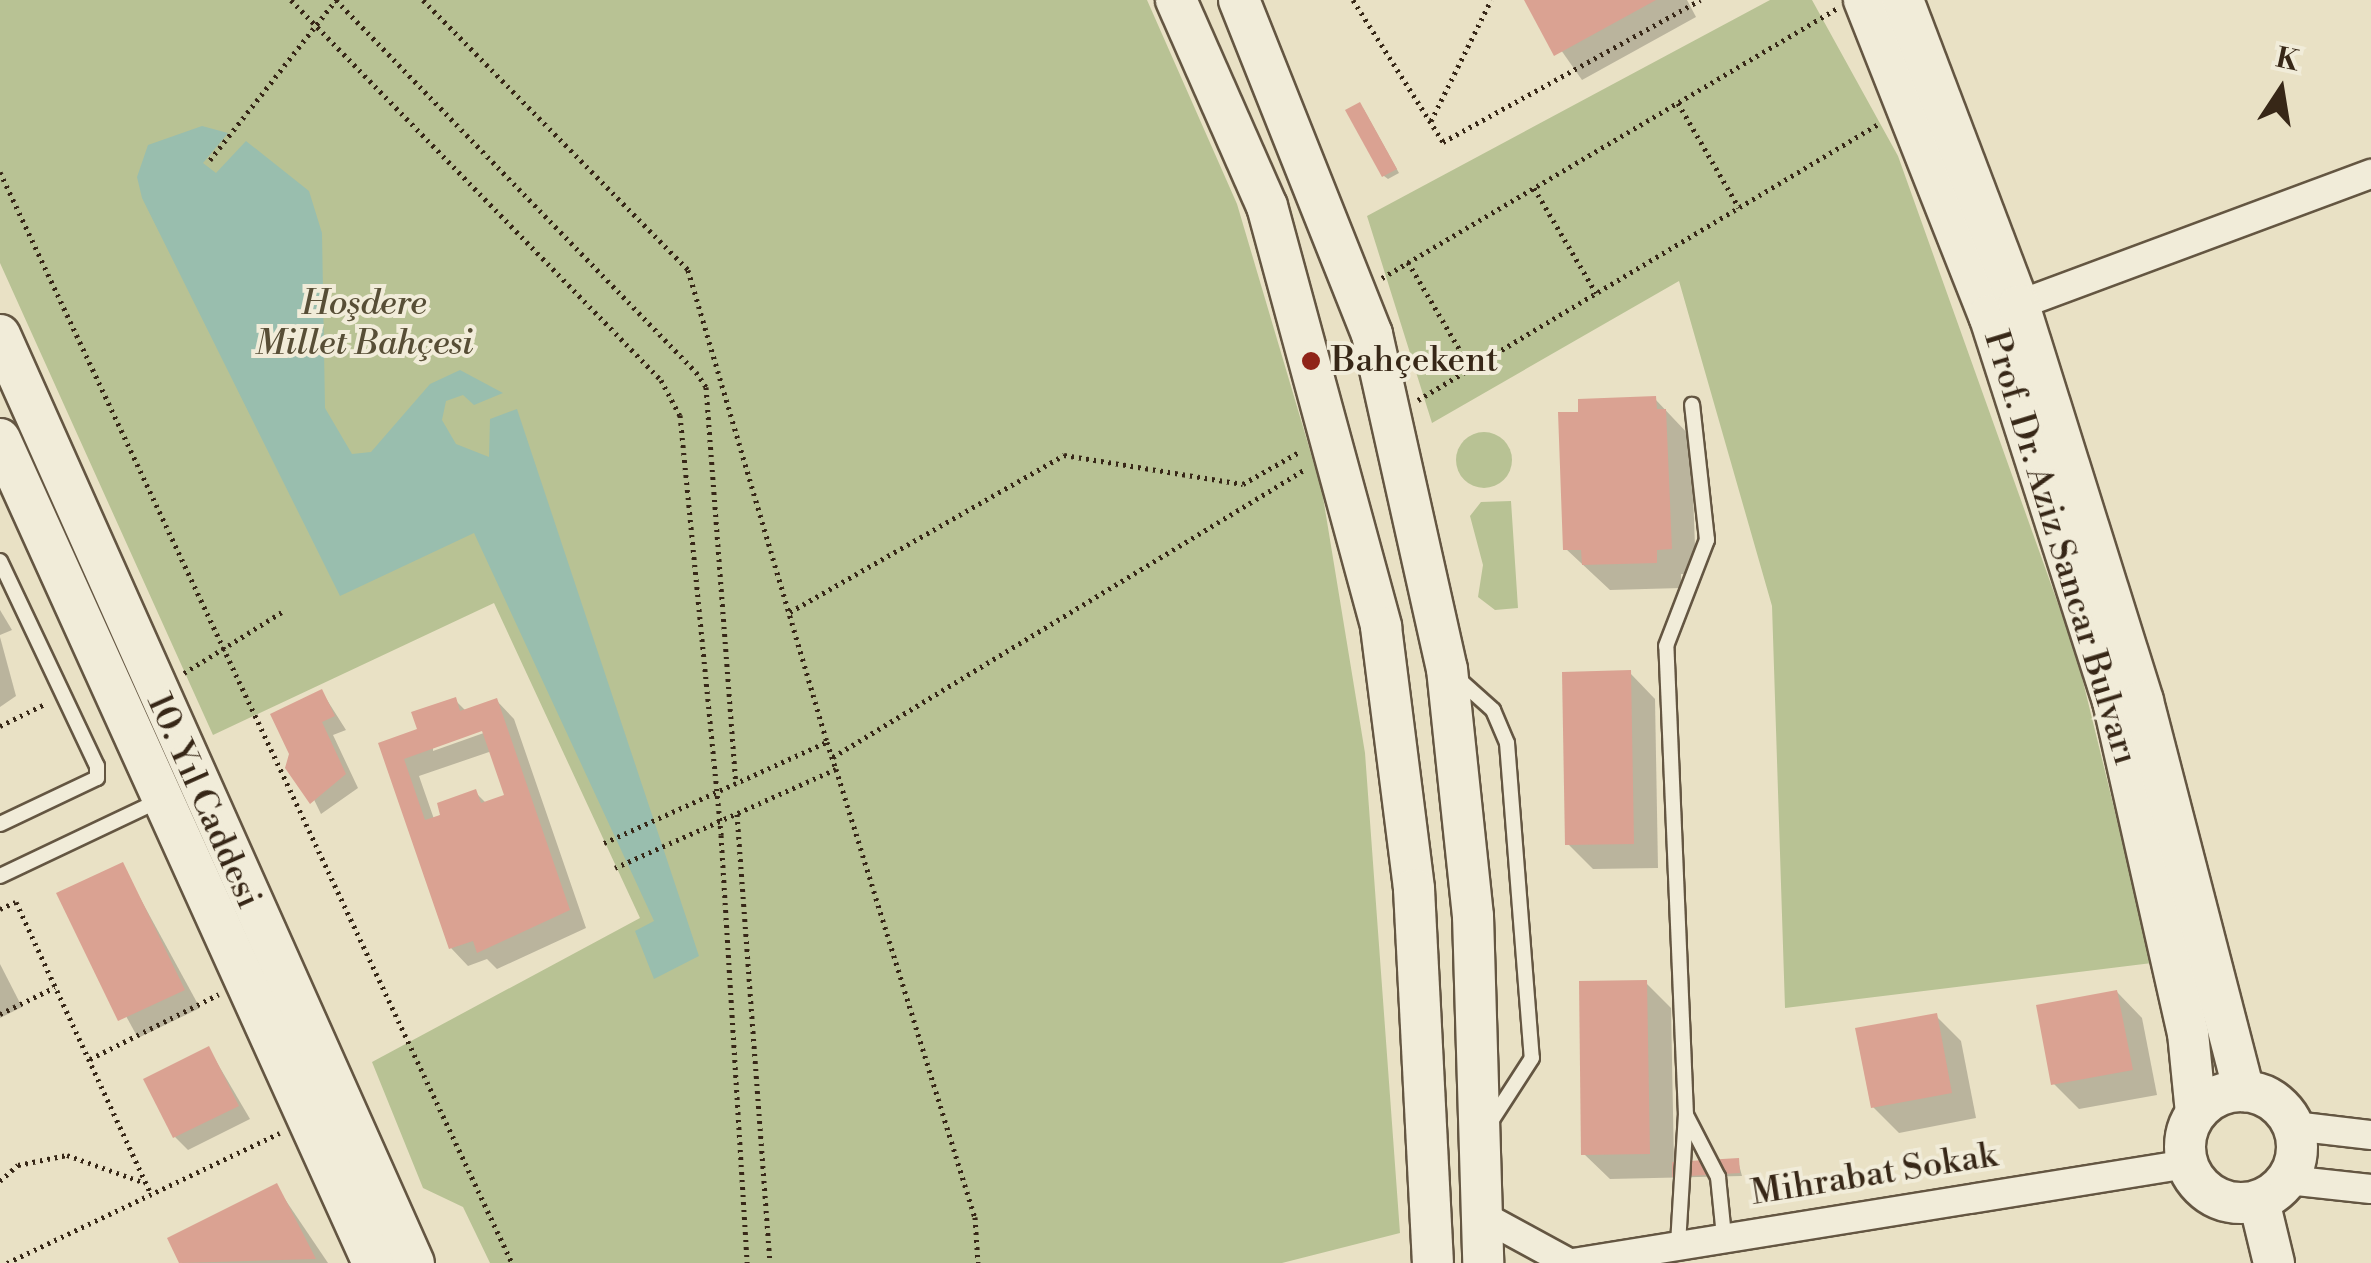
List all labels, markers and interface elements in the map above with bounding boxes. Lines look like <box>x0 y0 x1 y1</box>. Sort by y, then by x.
north arrow <box>2231 40 2331 140</box>
text: K <box>2273 41 2302 80</box>
park label: Hoşdere Millet Bahçesi <box>255 283 473 365</box>
street label: Prof. Dr. Aziz Sancar Bulvarı <box>1974 326 2146 770</box>
place label: Bahçekent <box>1331 340 1498 382</box>
marker: Bahçekent <box>1300 350 1322 372</box>
street label: 10. Yıl Caddesi <box>137 687 269 915</box>
street label: Mihrabat Sokak <box>1748 1135 2000 1215</box>

